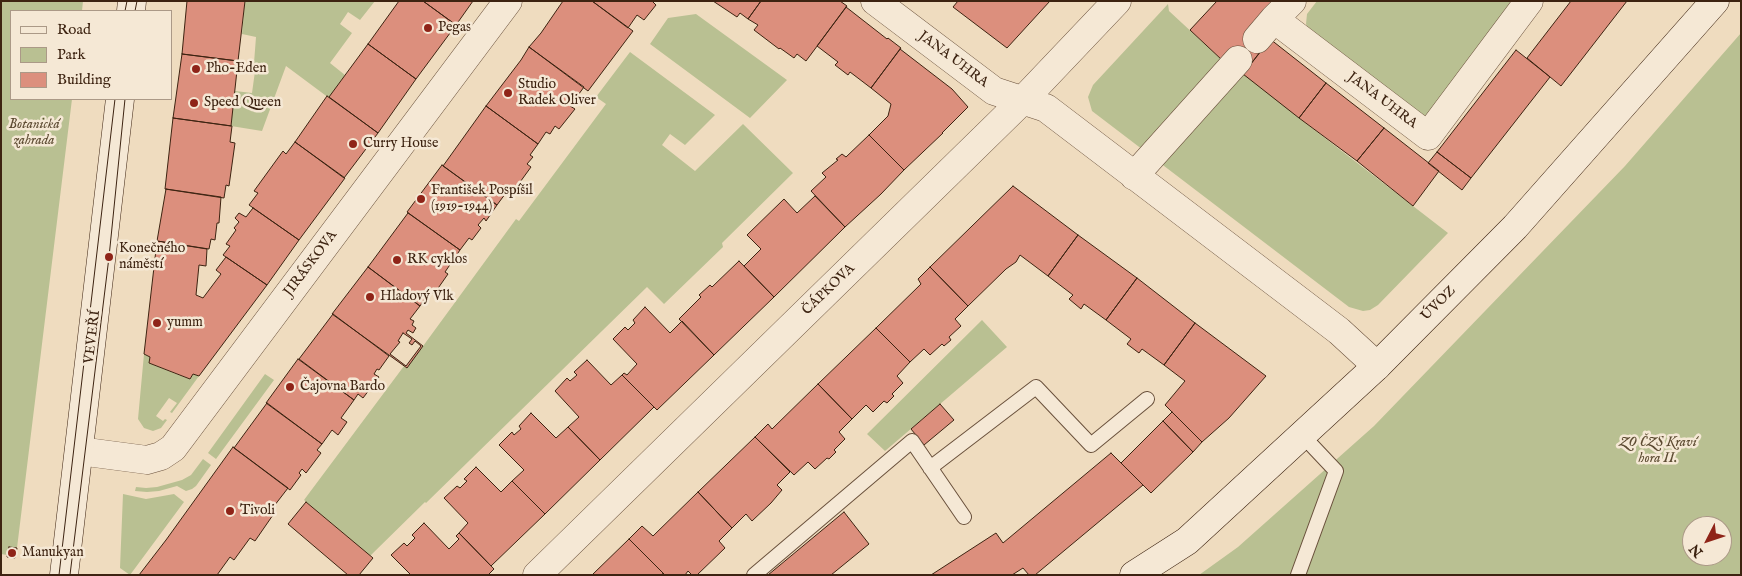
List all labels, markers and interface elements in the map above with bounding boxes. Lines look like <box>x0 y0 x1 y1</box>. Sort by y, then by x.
legend <box>10 10 172 100</box>
text: Road <box>57 20 91 39</box>
place label: Pegas <box>438 20 471 36</box>
marker: Pegas <box>422 22 434 34</box>
street label: JANA UHRA <box>915 28 991 92</box>
text: Park <box>57 45 86 64</box>
place label: Pho-Eden <box>206 61 267 77</box>
marker: Pho-Eden <box>190 63 202 75</box>
street label: JANA UHRA <box>1344 69 1420 133</box>
text: Building <box>57 70 111 89</box>
place label: Studio Radek Oliver <box>518 77 596 110</box>
marker: Studio Radek Oliver <box>502 87 514 99</box>
place label: Speed Queen <box>204 95 281 111</box>
marker: Speed Queen <box>188 97 200 109</box>
park label: Botanická zahrada <box>8 117 60 150</box>
place label: Curry House <box>363 136 438 152</box>
marker: Curry House <box>347 138 359 150</box>
place label: František Pospíšil (1919-1944) <box>431 183 533 216</box>
marker: František Pospíšil (1919-1944) <box>415 193 427 205</box>
street label: JIRÁSKOVA <box>281 228 341 300</box>
place label: Konečného náměstí <box>119 241 185 274</box>
marker: Konečného náměstí <box>103 251 115 263</box>
place label: RK cyklos <box>407 252 467 268</box>
marker: RK cyklos <box>391 254 403 266</box>
street label: ČÁPKOVA <box>799 261 859 319</box>
street label: ÚVOZ <box>1418 283 1460 325</box>
place label: Hladový Vlk <box>380 289 454 305</box>
marker: Hladový Vlk <box>364 291 376 303</box>
street label: VEVEŘÍ <box>81 309 105 365</box>
place label: yumm <box>167 315 203 331</box>
marker: yumm <box>151 317 163 329</box>
place label: Čajovna Bardo <box>300 379 385 395</box>
marker: Čajovna Bardo <box>284 381 296 393</box>
park label: ZO ČZS Kraví hora II. <box>1619 435 1697 468</box>
place label: Tivoli <box>240 503 275 519</box>
marker: Tivoli <box>224 505 236 517</box>
north arrow <box>1682 516 1732 566</box>
text: N <box>1686 540 1707 561</box>
place label: Manukyan <box>22 545 84 561</box>
marker: Manukyan <box>6 547 18 559</box>

